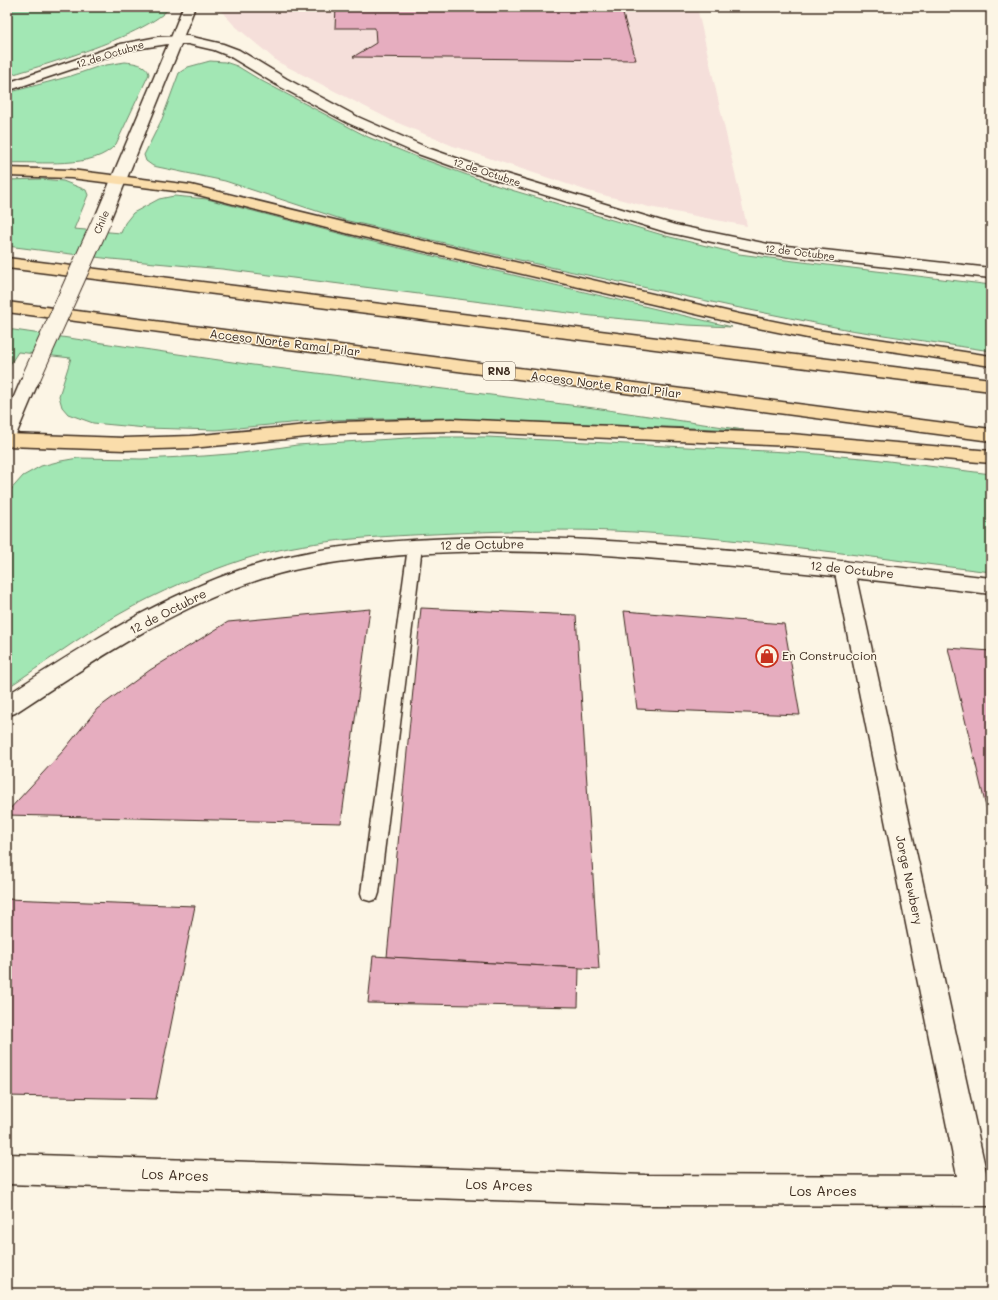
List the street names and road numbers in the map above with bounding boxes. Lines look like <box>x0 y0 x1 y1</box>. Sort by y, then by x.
street label: 12 de Octubre <box>74 37 146 71</box>
street label: 12 de Octubre <box>451 154 523 190</box>
street label: Chile <box>90 208 112 236</box>
street label: 12 de Octubre <box>764 241 836 263</box>
street label: Acceso Norte Ramal Pilar <box>209 325 361 359</box>
road number: RN8 <box>483 362 515 380</box>
street label: Acceso Norte Ramal Pilar <box>530 367 682 401</box>
street label: 12 de Octubre <box>440 535 524 553</box>
street label: 12 de Octubre <box>809 557 895 581</box>
street label: 12 de Octubre <box>126 585 209 637</box>
street label: Jorge Newbery <box>893 834 927 926</box>
street label: Los Arces <box>141 1164 209 1185</box>
street label: Los Arces <box>465 1174 533 1195</box>
street label: Los Arces <box>789 1181 857 1200</box>

